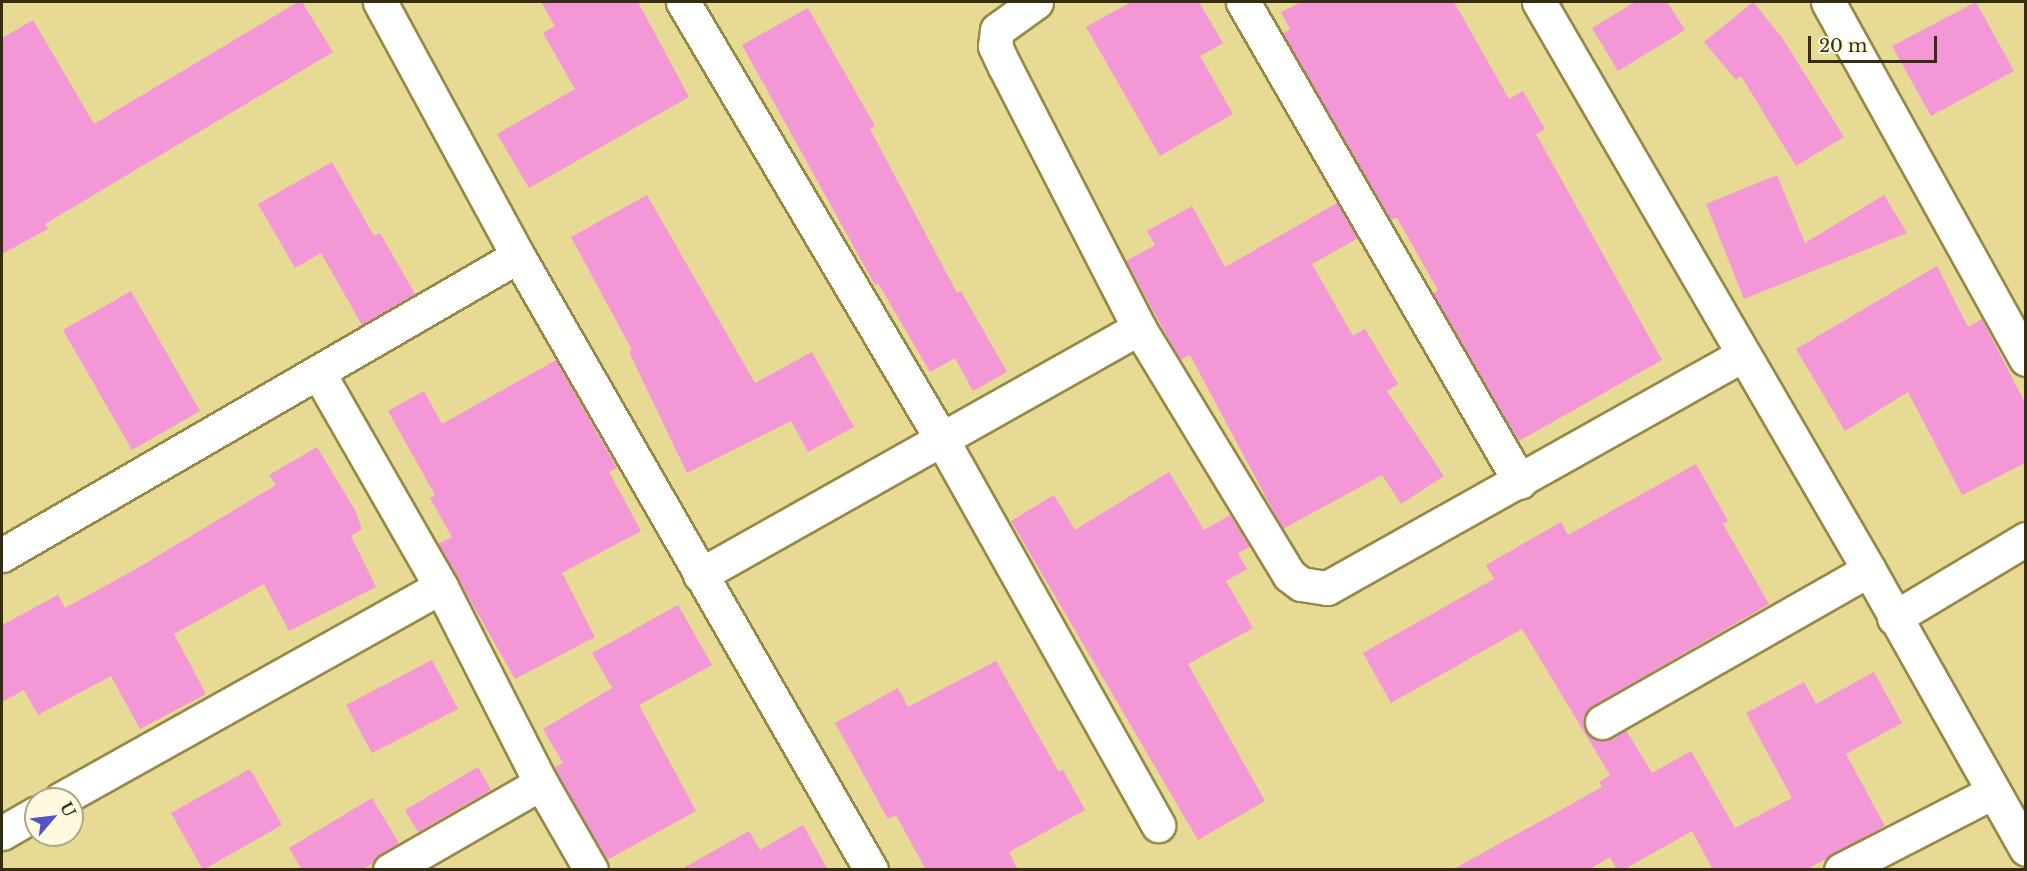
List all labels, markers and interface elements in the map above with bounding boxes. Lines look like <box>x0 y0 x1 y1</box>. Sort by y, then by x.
scale bar <box>1811 24 1940 62</box>
text: 20 m <box>1819 35 1867 57</box>
north arrow <box>24 787 84 847</box>
text: U <box>56 799 80 820</box>

